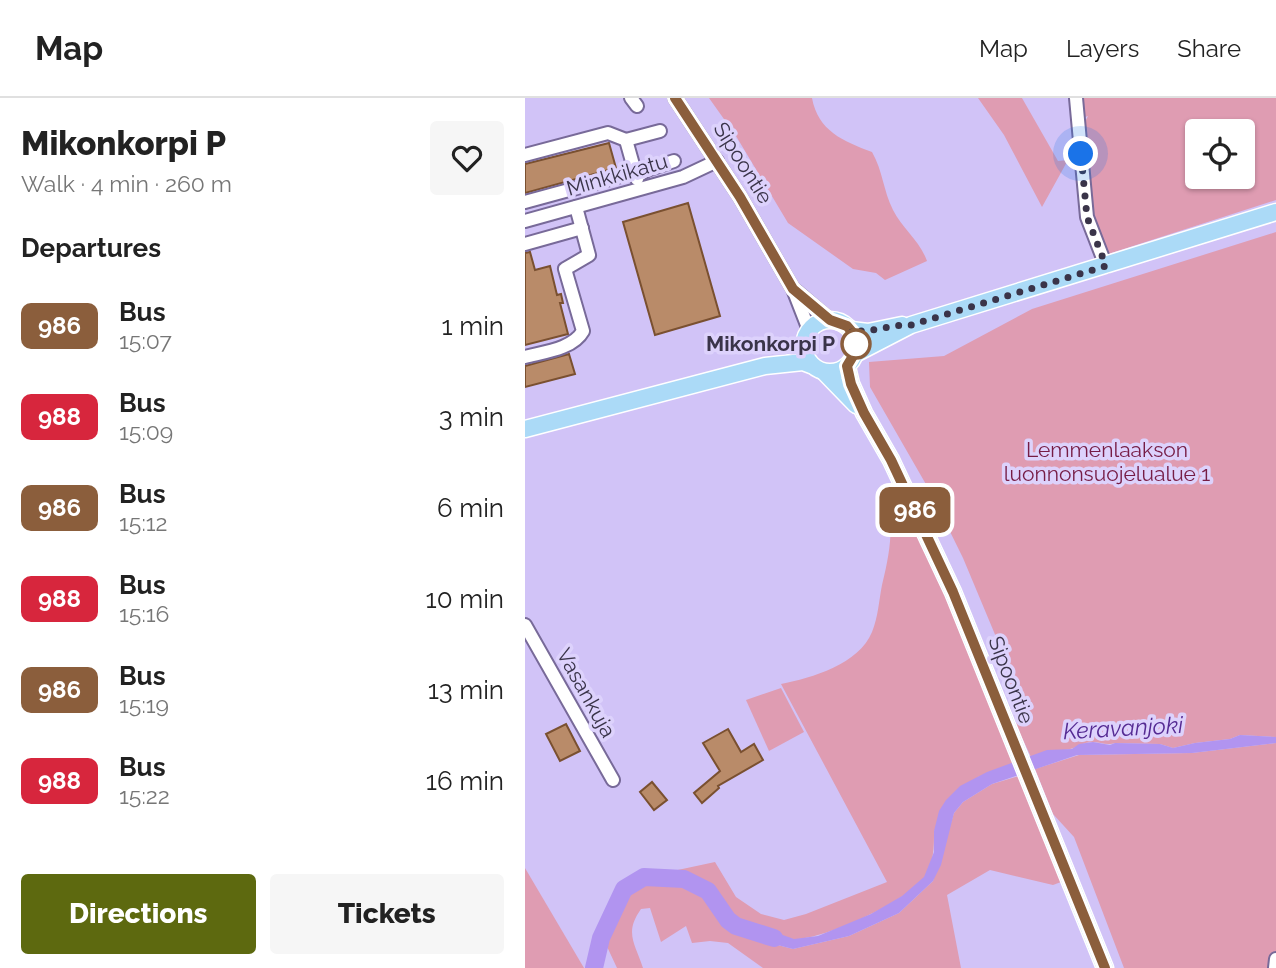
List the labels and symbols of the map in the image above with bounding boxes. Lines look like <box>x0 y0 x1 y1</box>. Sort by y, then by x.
street label: Sipoontie <box>709 117 778 208</box>
your location <box>1063 136 1098 171</box>
street label: Minkkikatu <box>563 148 670 201</box>
marker: Mikonkorpi P <box>841 329 871 359</box>
place label: Mikonkorpi P <box>706 331 835 356</box>
park label: Lemmenlaakson luonnonsuojelualue 1 <box>1004 437 1210 486</box>
line badge: 986 <box>875 487 955 533</box>
street label: Sipoontie <box>983 633 1040 727</box>
street label: Vasankuja <box>552 644 621 742</box>
water label: Keravanjoki <box>1062 711 1185 744</box>

